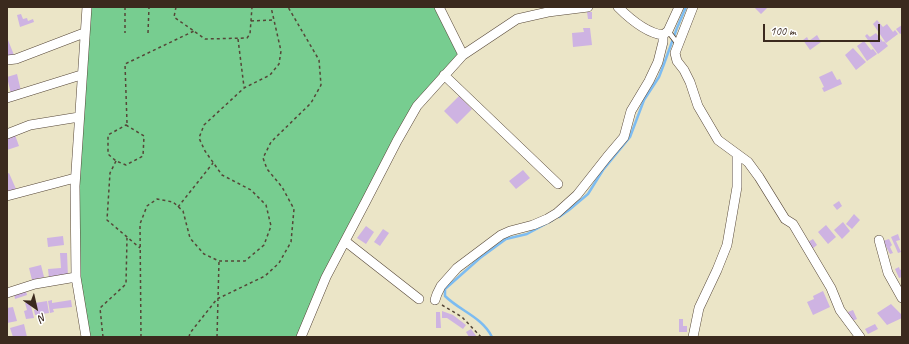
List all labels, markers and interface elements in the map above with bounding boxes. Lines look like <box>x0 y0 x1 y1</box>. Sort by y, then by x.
scale bar <box>765 16 882 42</box>
text: 100 m <box>770 23 796 39</box>
north arrow <box>16 288 56 328</box>
text: N <box>36 310 49 326</box>

